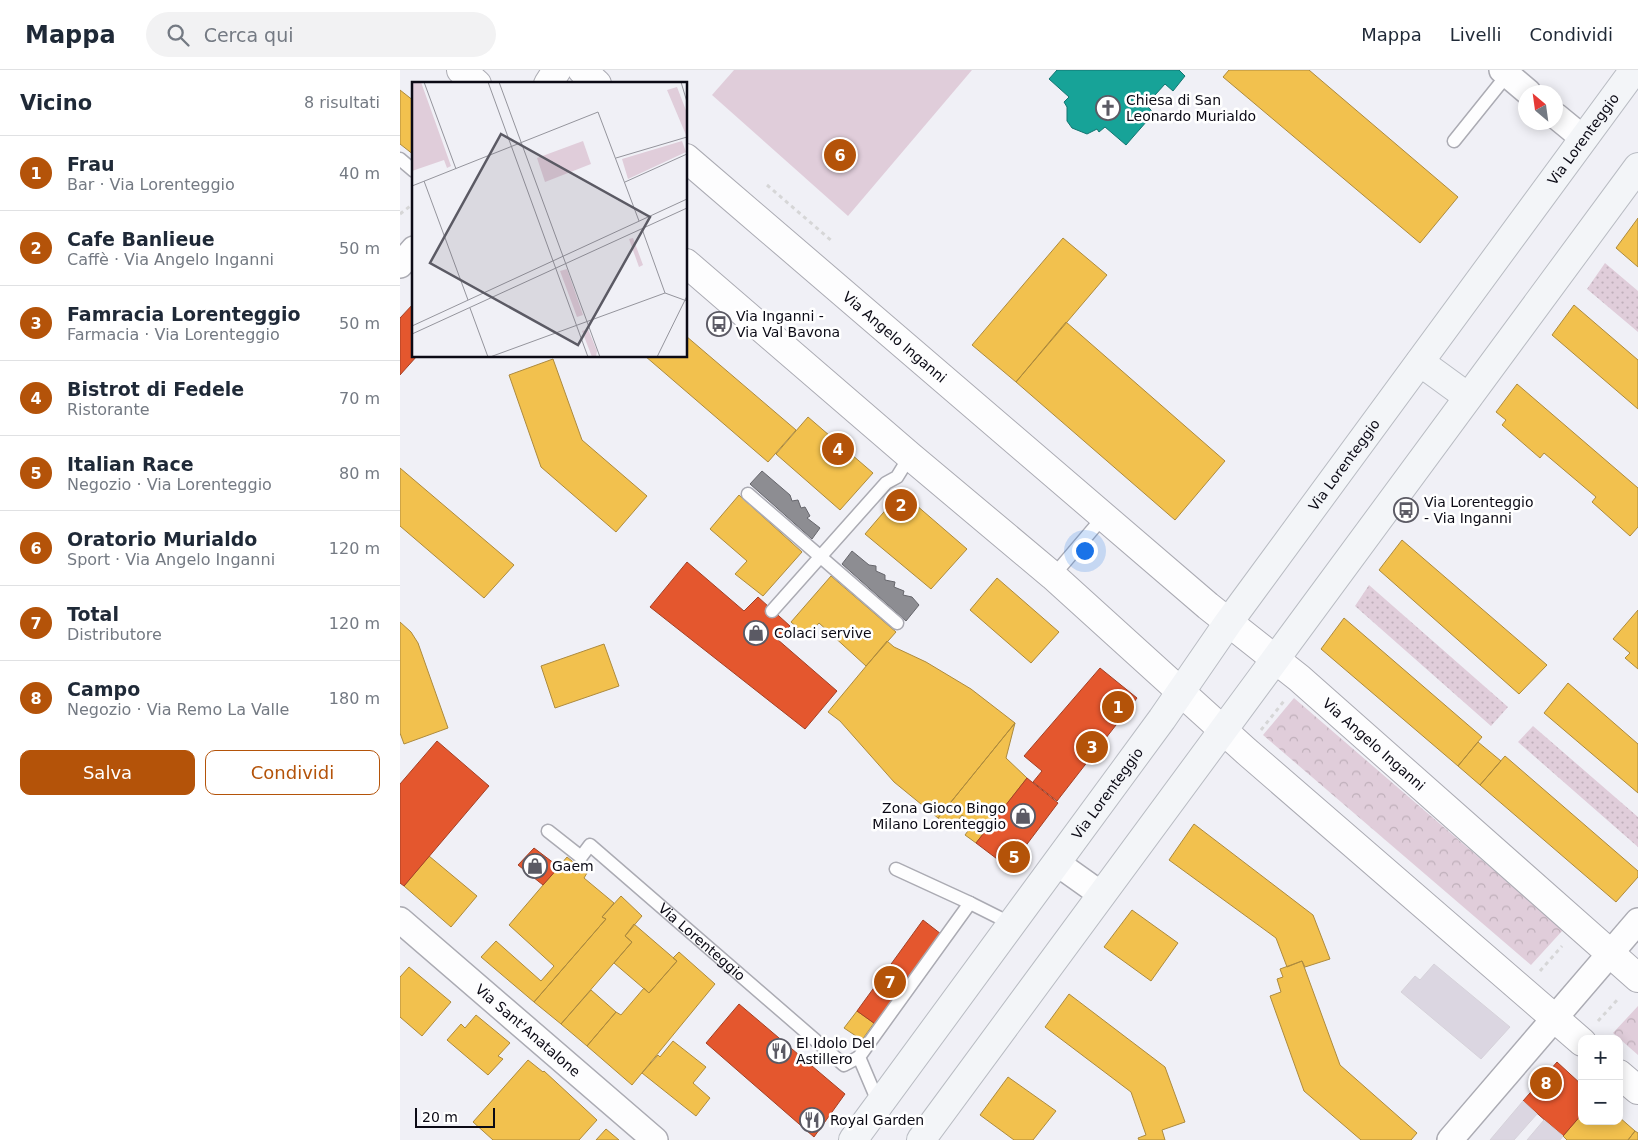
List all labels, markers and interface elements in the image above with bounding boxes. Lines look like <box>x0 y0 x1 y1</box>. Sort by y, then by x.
search box <box>146 12 496 57</box>
text: Mappa <box>25 21 116 49</box>
icon: search <box>164 21 192 49</box>
text: Cerca qui <box>204 24 294 46</box>
text: Mappa <box>1361 24 1422 45</box>
text: Livelli <box>1450 24 1502 45</box>
text: Condividi <box>1530 24 1613 45</box>
inset map <box>412 82 688 358</box>
north arrow <box>1518 85 1563 130</box>
street label: Via Lorenteggio <box>1544 90 1622 188</box>
text: Vicino <box>20 91 92 115</box>
place label: Chiesa di San Leonardo Murialdo <box>1126 92 1256 124</box>
text: 8 risultati <box>304 93 380 112</box>
church icon: Chiesa di San Leonardo Murialdo <box>1095 95 1121 121</box>
pin: 6 <box>824 136 856 174</box>
text: Frau <box>67 153 114 175</box>
text: 1 <box>30 164 42 183</box>
text: 40 m <box>339 164 380 183</box>
text: Bar · Via Lorenteggio <box>67 175 235 194</box>
text: Cafe Banlieue <box>67 228 215 250</box>
text: 2 <box>30 239 42 258</box>
text: 50 m <box>339 239 380 258</box>
text: Caffè · Via Angelo Inganni <box>67 250 274 269</box>
street label: Via Angelo Inganni <box>840 288 950 386</box>
text: Famracia Lorenteggio <box>67 303 301 325</box>
place label: Via Inganni - Via Val Bavona <box>736 308 840 340</box>
bus stop icon: Via Inganni - Via Val Bavona <box>706 311 732 337</box>
text: 3 <box>30 314 42 333</box>
text: 50 m <box>339 314 380 333</box>
text: Farmacia · Via Lorenteggio <box>67 325 280 344</box>
text: Bistrot di Fedele <box>67 378 244 400</box>
text: 4 <box>30 389 42 408</box>
text: 70 m <box>339 389 380 408</box>
text: Ristorante <box>67 400 150 419</box>
street label: Via Lorenteggio <box>1305 416 1383 514</box>
pin: 4 <box>822 430 854 468</box>
text: Italian Race <box>67 453 194 475</box>
text: 5 <box>30 464 42 483</box>
text: 80 m <box>339 464 380 483</box>
text: Negozio · Via Lorenteggio <box>67 475 272 494</box>
pin: 2 <box>885 486 917 524</box>
place label: Via Lorenteggio - Via Inganni <box>1424 494 1534 526</box>
bus stop icon: Via Lorenteggio - Via Inganni <box>1393 497 1419 523</box>
text: Oratorio Murialdo <box>67 528 257 550</box>
your location <box>1072 538 1098 564</box>
text: 6 <box>30 539 42 558</box>
text: 120 m <box>329 539 380 558</box>
text: Sport · Via Angelo Inganni <box>67 550 275 569</box>
text: Total <box>67 603 119 625</box>
text: 7 <box>30 614 42 633</box>
text: 120 m <box>329 614 380 633</box>
shop icon: Colaci servive <box>743 620 769 646</box>
text: Distributore <box>67 625 162 644</box>
place label: Colaci servive <box>774 625 872 641</box>
text: Campo <box>67 678 140 700</box>
pin: 1 <box>1102 688 1134 726</box>
text: 8 <box>30 689 42 708</box>
text: 180 m <box>329 689 380 708</box>
street label: Via Angelo Inganni <box>1319 695 1428 794</box>
text: Negozio · Via Remo La Valle <box>67 700 289 719</box>
pin: 3 <box>1076 728 1108 766</box>
street label: Via Lorenteggio <box>1069 744 1146 842</box>
button: Salva <box>20 750 195 795</box>
button: Condividi <box>205 750 380 795</box>
place label: Zona Gioco Bingo Milano Lorenteggio <box>872 800 1006 832</box>
shop icon: Zona Gioco Bingo Milano Lorenteggio <box>1010 803 1036 829</box>
pin: 5 <box>998 838 1030 876</box>
shop icon: Gaem <box>522 853 548 879</box>
place label: Gaem <box>552 858 594 874</box>
street label: Via Lorenteggio <box>655 900 749 984</box>
pin: 7 <box>874 963 906 1001</box>
street label: Via Sant'Anatalone <box>472 981 584 1080</box>
place label: El Idolo Del Astillero <box>796 1035 875 1067</box>
map controls <box>1578 1035 1623 1125</box>
button: + <box>1578 1035 1623 1080</box>
restaurant icon: El Idolo Del Astillero <box>766 1038 792 1064</box>
pin: 8 <box>1530 1064 1562 1102</box>
button: − <box>1578 1080 1623 1125</box>
scale bar <box>415 1105 495 1128</box>
restaurant icon: Royal Garden <box>799 1107 825 1133</box>
text: 20 m <box>422 1109 458 1125</box>
place label: Royal Garden <box>830 1112 924 1128</box>

